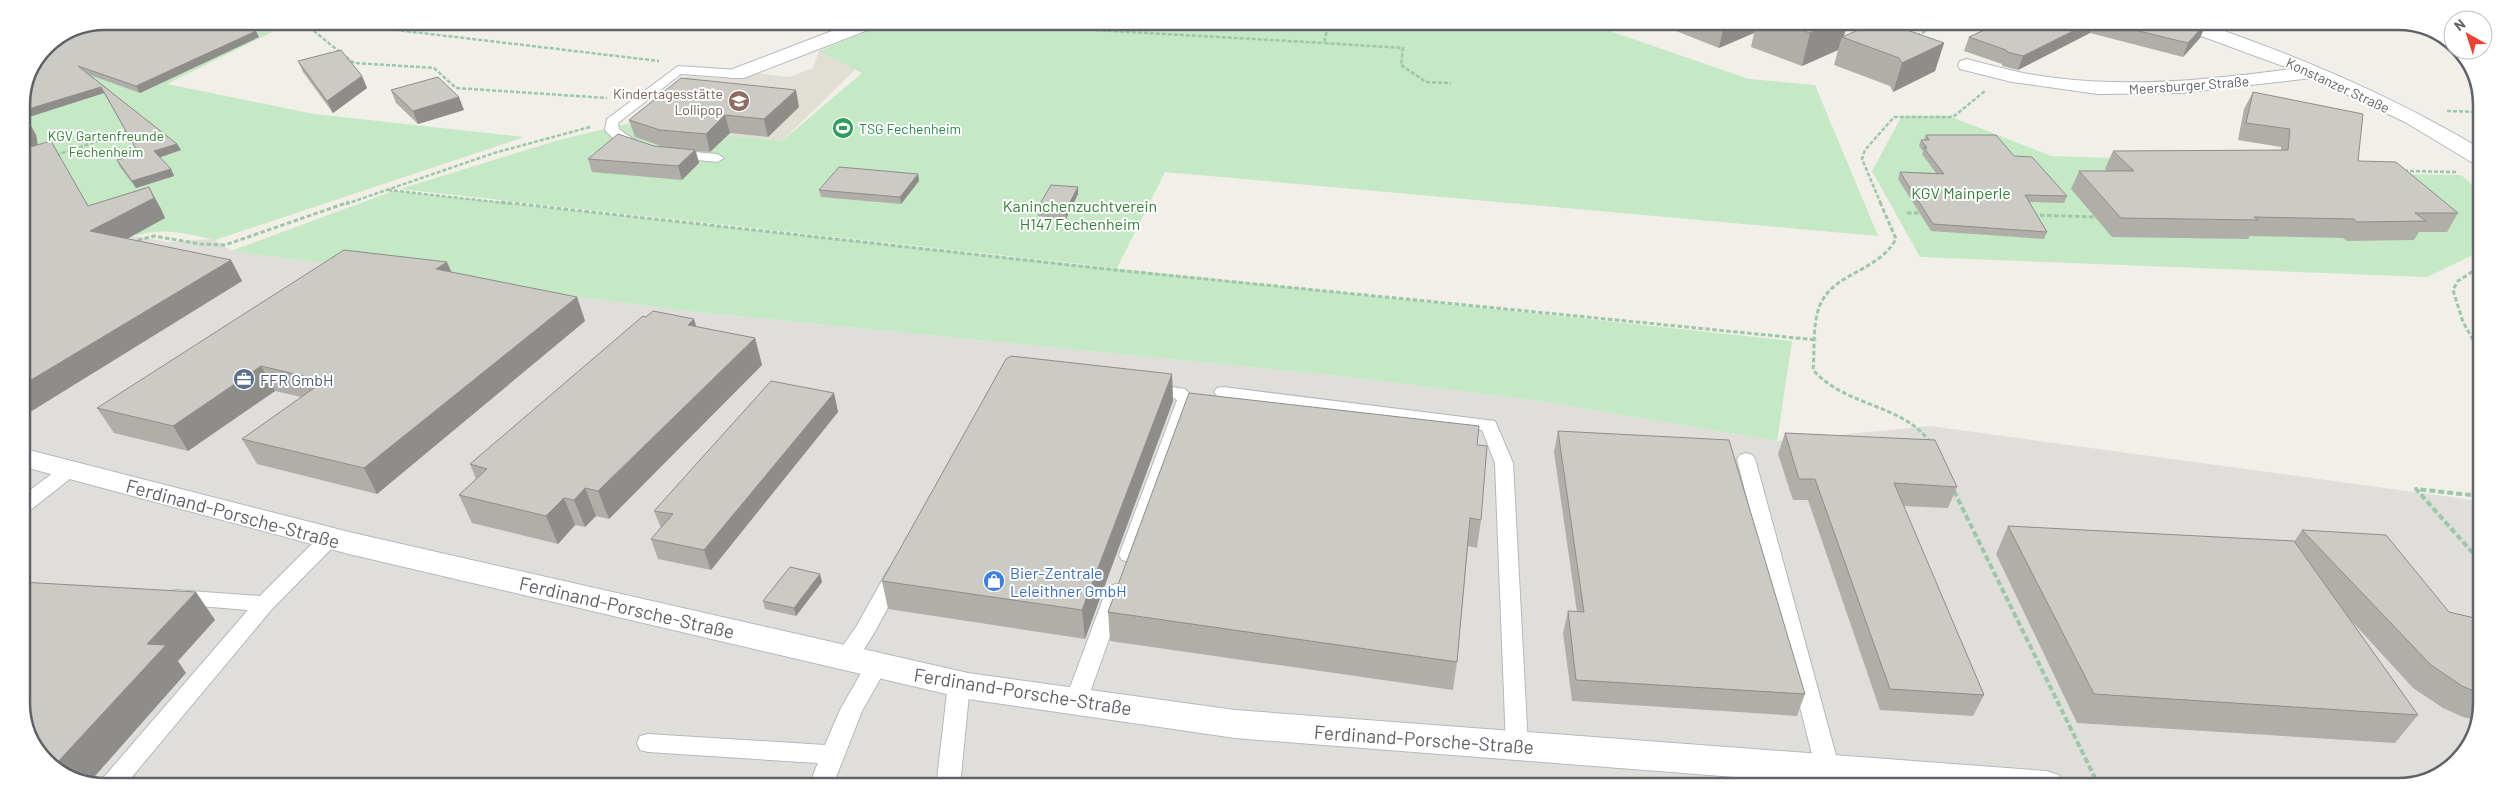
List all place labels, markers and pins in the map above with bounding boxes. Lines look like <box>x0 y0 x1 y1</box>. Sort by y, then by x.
place label: Kindertagesstätte Lollipop <box>613 85 723 118</box>
school or university icon: Kindertagesstätte Lollipop <box>727 89 751 113</box>
sports icon: TSG Fechenheim <box>831 116 855 140</box>
place label: TSG Fechenheim <box>859 120 961 137</box>
office icon: FFR GmbH <box>232 367 256 391</box>
place label: FFR GmbH <box>260 370 333 389</box>
place label: Bier-Zentrale Leleithner GmbH <box>1010 563 1127 600</box>
shop icon: Bier-Zentrale Leleithner GmbH <box>982 569 1006 593</box>

